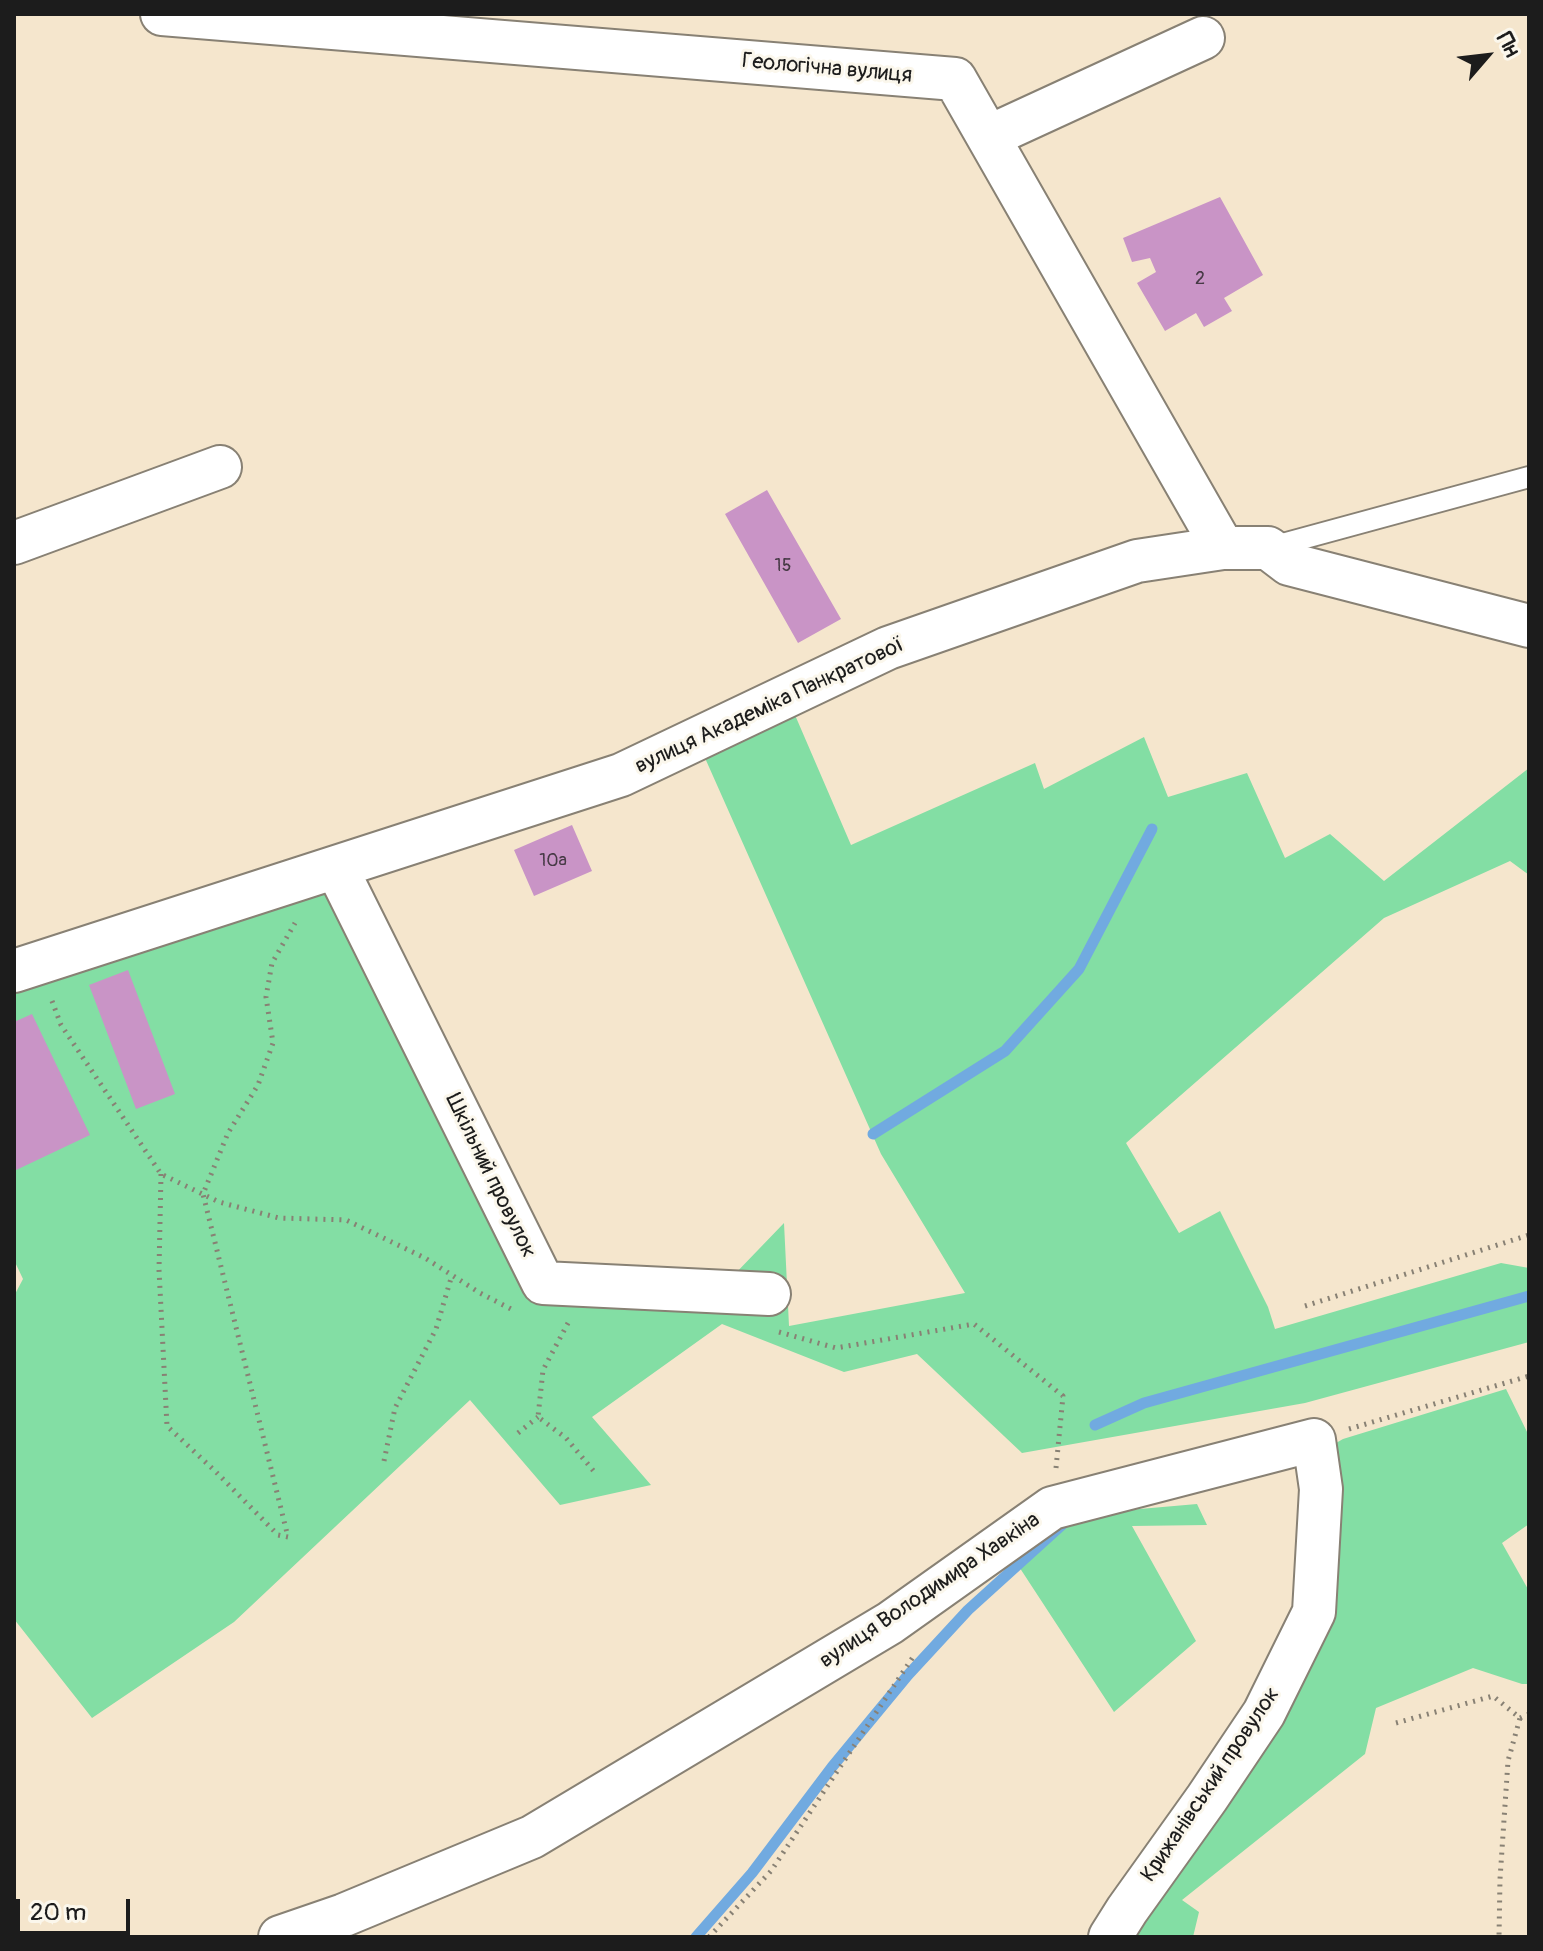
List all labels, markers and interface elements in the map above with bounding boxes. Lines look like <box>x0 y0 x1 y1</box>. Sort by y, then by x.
north arrow <box>1447 16 1527 96</box>
text: Пн <box>1490 27 1526 62</box>
street label: Геологічна вулиця <box>741 48 913 90</box>
house number: 2 <box>1195 268 1205 290</box>
house number: 15 <box>775 555 791 577</box>
street label: вулиця Академіка Панкратової <box>631 632 909 780</box>
house number: 10а <box>539 850 567 872</box>
street label: Шкільний провулок <box>439 1090 541 1262</box>
street label: вулиця Володимира Хавкіна <box>815 1507 1045 1675</box>
street label: Крижанівський провулок <box>1136 1683 1286 1887</box>
scale bar <box>20 1883 134 1933</box>
text: 20 m <box>30 1898 86 1927</box>

